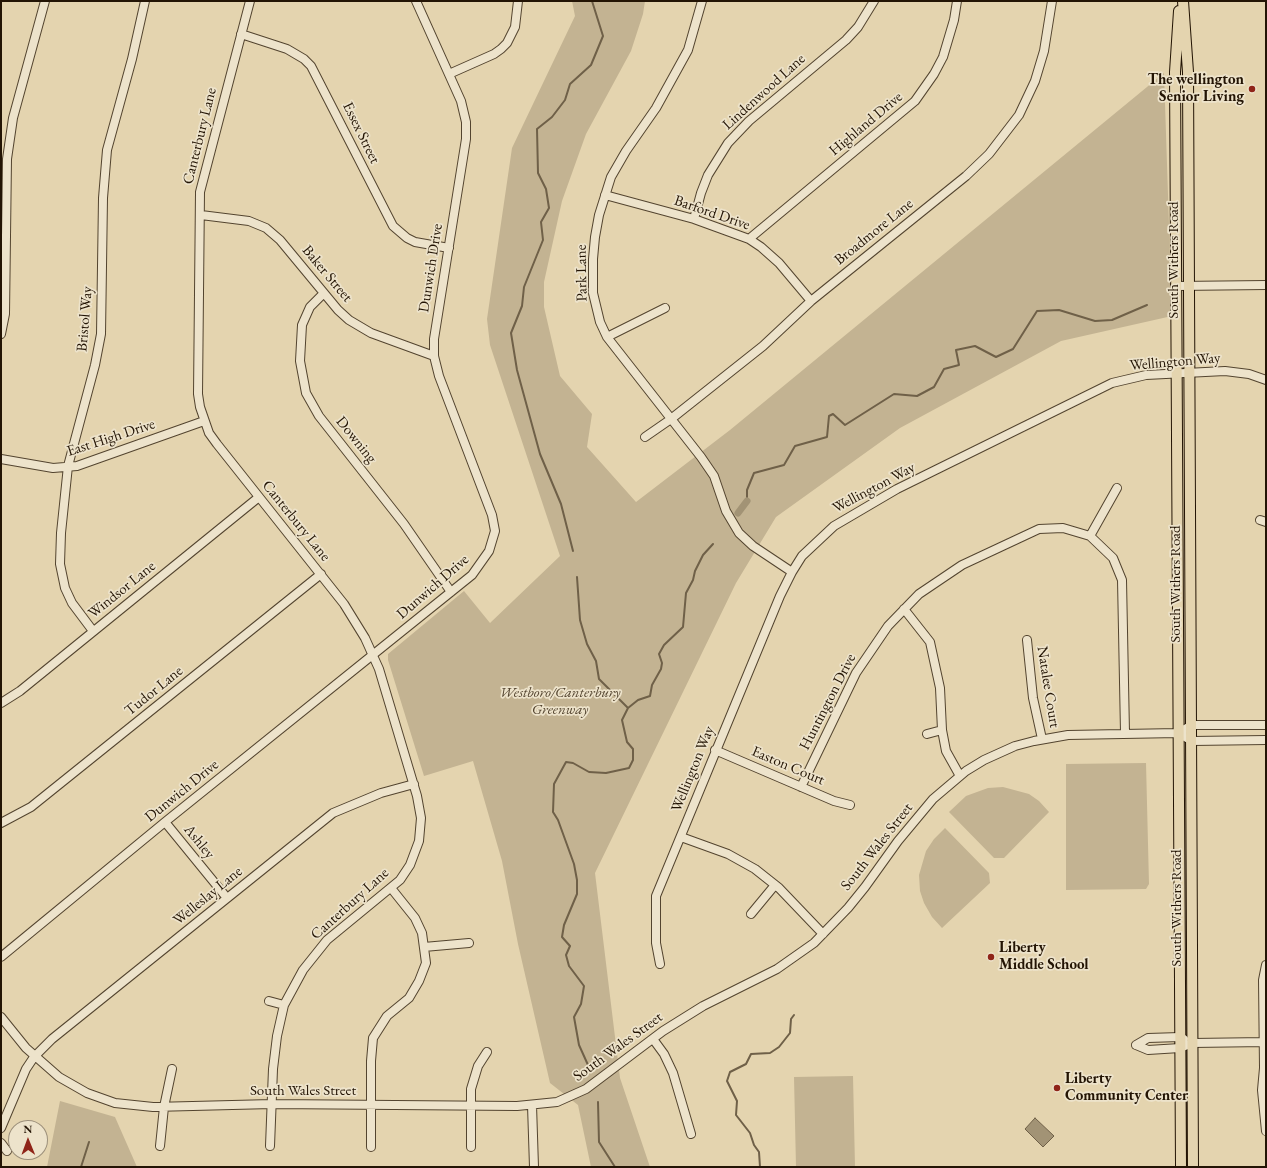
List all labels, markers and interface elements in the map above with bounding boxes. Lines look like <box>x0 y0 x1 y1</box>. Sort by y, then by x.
street label: Lindenwood Lane <box>719 50 809 134</box>
place label: The wellington Senior Living <box>1147 71 1244 106</box>
marker: The wellington Senior Living <box>1247 84 1257 94</box>
street label: Canterbury Lane <box>179 86 221 186</box>
street label: Highland Drive <box>826 88 906 160</box>
street label: Essex Street <box>338 99 384 167</box>
street label: Barford Drive <box>672 192 752 234</box>
street label: Broadmore Lane <box>831 195 917 269</box>
street label: South Withers Road <box>1165 201 1183 319</box>
street label: Dunwich Drive <box>415 222 447 314</box>
street label: Baker Street <box>298 242 356 306</box>
street label: Park Lane <box>573 244 591 302</box>
street label: Bristol Way <box>73 286 97 352</box>
street label: Wellington Way <box>1129 349 1221 375</box>
street label: Downing <box>332 413 380 467</box>
street label: East High Drive <box>65 415 157 461</box>
street label: Wellington Way <box>830 459 918 517</box>
street label: Canterbury Lane <box>258 477 334 565</box>
street label: South Withers Road <box>1167 525 1185 643</box>
street label: Dunwich Drive <box>393 551 473 623</box>
street label: Windsor Lane <box>85 557 159 623</box>
street label: Natalee Court <box>1033 645 1063 729</box>
street label: Huntington Drive <box>796 651 860 753</box>
street label: Tudor Lane <box>121 662 187 720</box>
park label: Westboro/Canterbury Greenway <box>499 684 621 719</box>
street label: Wellington Way <box>668 723 718 815</box>
street label: Easton Court <box>749 743 827 789</box>
street label: Dunwich Drive <box>142 756 222 826</box>
street label: South Wales Street <box>837 800 917 894</box>
street label: Ashley <box>180 821 218 863</box>
street label: South Withers Road <box>1168 849 1186 967</box>
street label: Welleslay Lane <box>170 863 246 929</box>
street label: Canterbury Lane <box>307 864 393 944</box>
place label: Liberty Middle School <box>999 939 1089 974</box>
marker: Liberty Middle School <box>986 952 996 962</box>
street label: South Wales Street <box>570 1009 666 1085</box>
place label: Liberty Community Center <box>1065 1070 1188 1105</box>
street label: South Wales Street <box>250 1082 356 1100</box>
marker: Liberty Community Center <box>1052 1083 1062 1093</box>
north arrow <box>8 1120 48 1160</box>
text: N <box>23 1122 32 1136</box>

